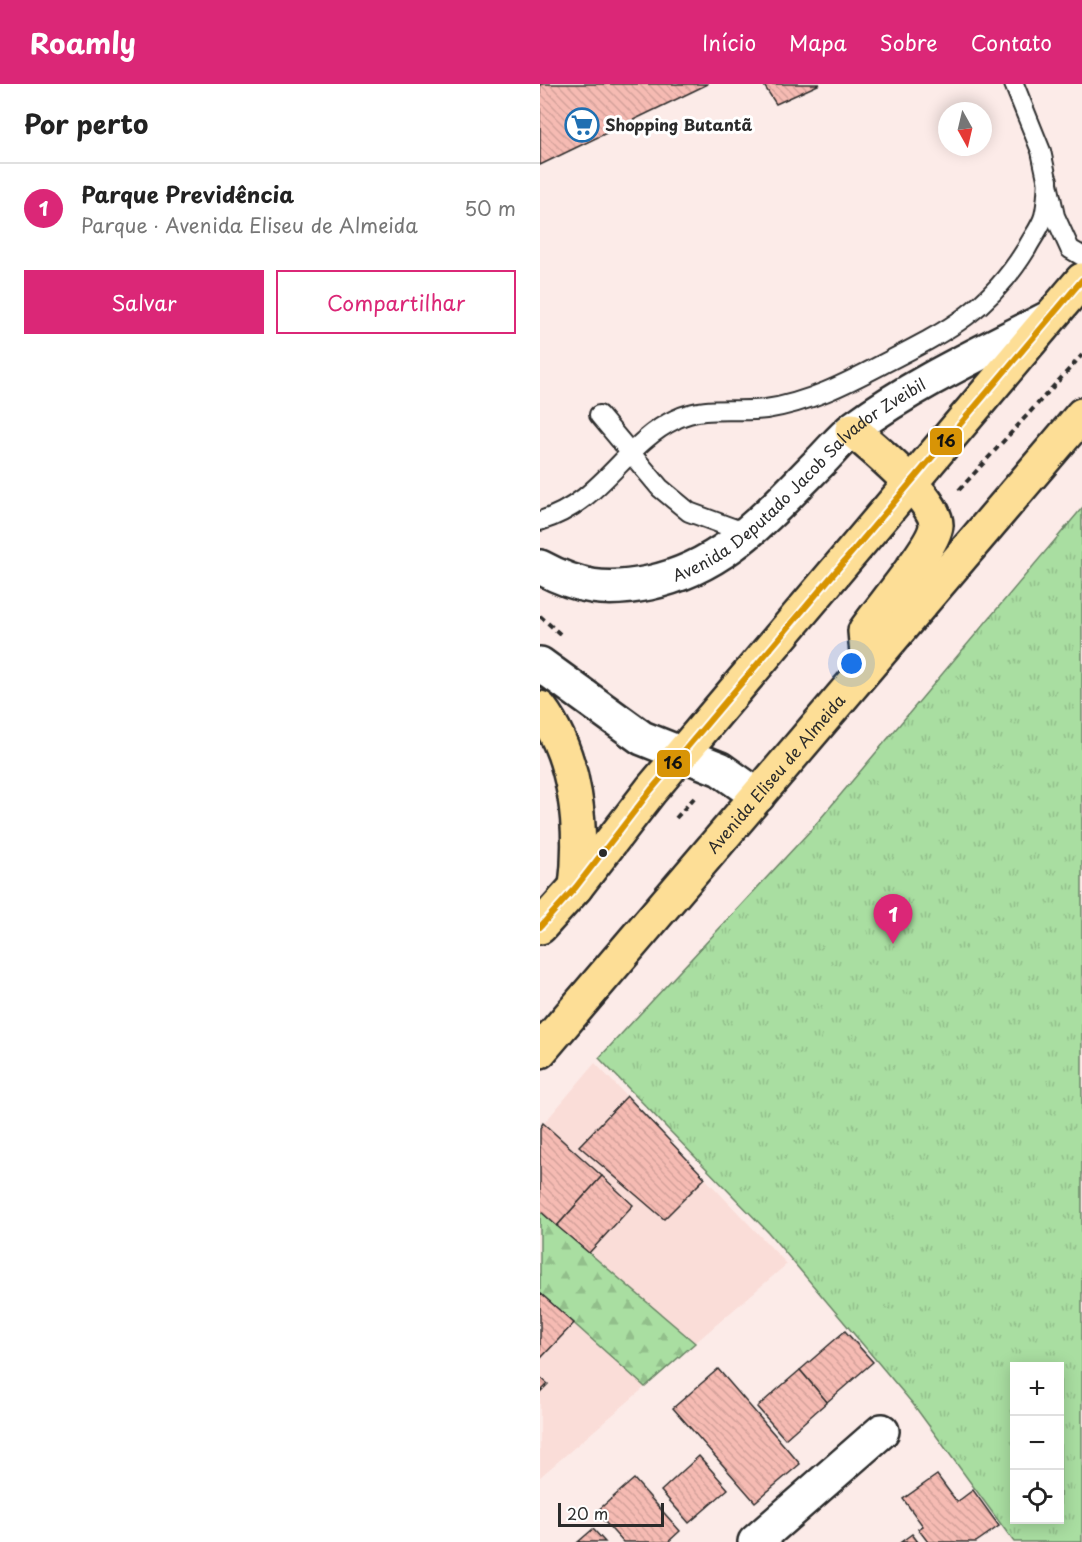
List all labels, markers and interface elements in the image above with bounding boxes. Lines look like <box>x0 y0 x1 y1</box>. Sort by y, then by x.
text: Roamly <box>30 21 136 64</box>
text: Início <box>702 26 756 58</box>
text: Mapa <box>789 26 847 58</box>
text: Sobre <box>880 26 938 58</box>
text: Contato <box>971 26 1052 58</box>
north arrow <box>938 102 992 156</box>
text: Por perto <box>24 104 148 143</box>
supermarket icon: Shopping Butantã <box>564 107 600 143</box>
place label: Shopping Butantã <box>605 112 752 136</box>
text: Parque Previdência <box>81 177 294 210</box>
text: 1 <box>39 193 48 223</box>
text: 50 m <box>464 193 516 223</box>
text: Parque · Avenida Eliseu de Almeida <box>81 210 418 240</box>
button: Salvar <box>24 270 264 334</box>
button: Compartilhar <box>276 270 516 334</box>
street label: Avenida Deputado Jacob Salvador Zveibil <box>669 372 930 587</box>
line badge: 16 <box>929 427 963 456</box>
text: 16 <box>937 428 955 452</box>
your location <box>837 649 866 678</box>
street label: Avenida Eliseu de Almeida <box>701 689 850 858</box>
line badge: 16 <box>656 749 691 778</box>
text: 16 <box>664 750 682 774</box>
unlabelled marker <box>597 847 609 859</box>
pin: 1 <box>874 894 912 944</box>
map controls <box>1010 1362 1064 1524</box>
button: + <box>1010 1362 1064 1416</box>
button: − <box>1010 1416 1064 1470</box>
button: locate <box>1010 1470 1064 1524</box>
scale bar <box>558 1500 664 1528</box>
text: 20 m <box>567 1501 608 1525</box>

